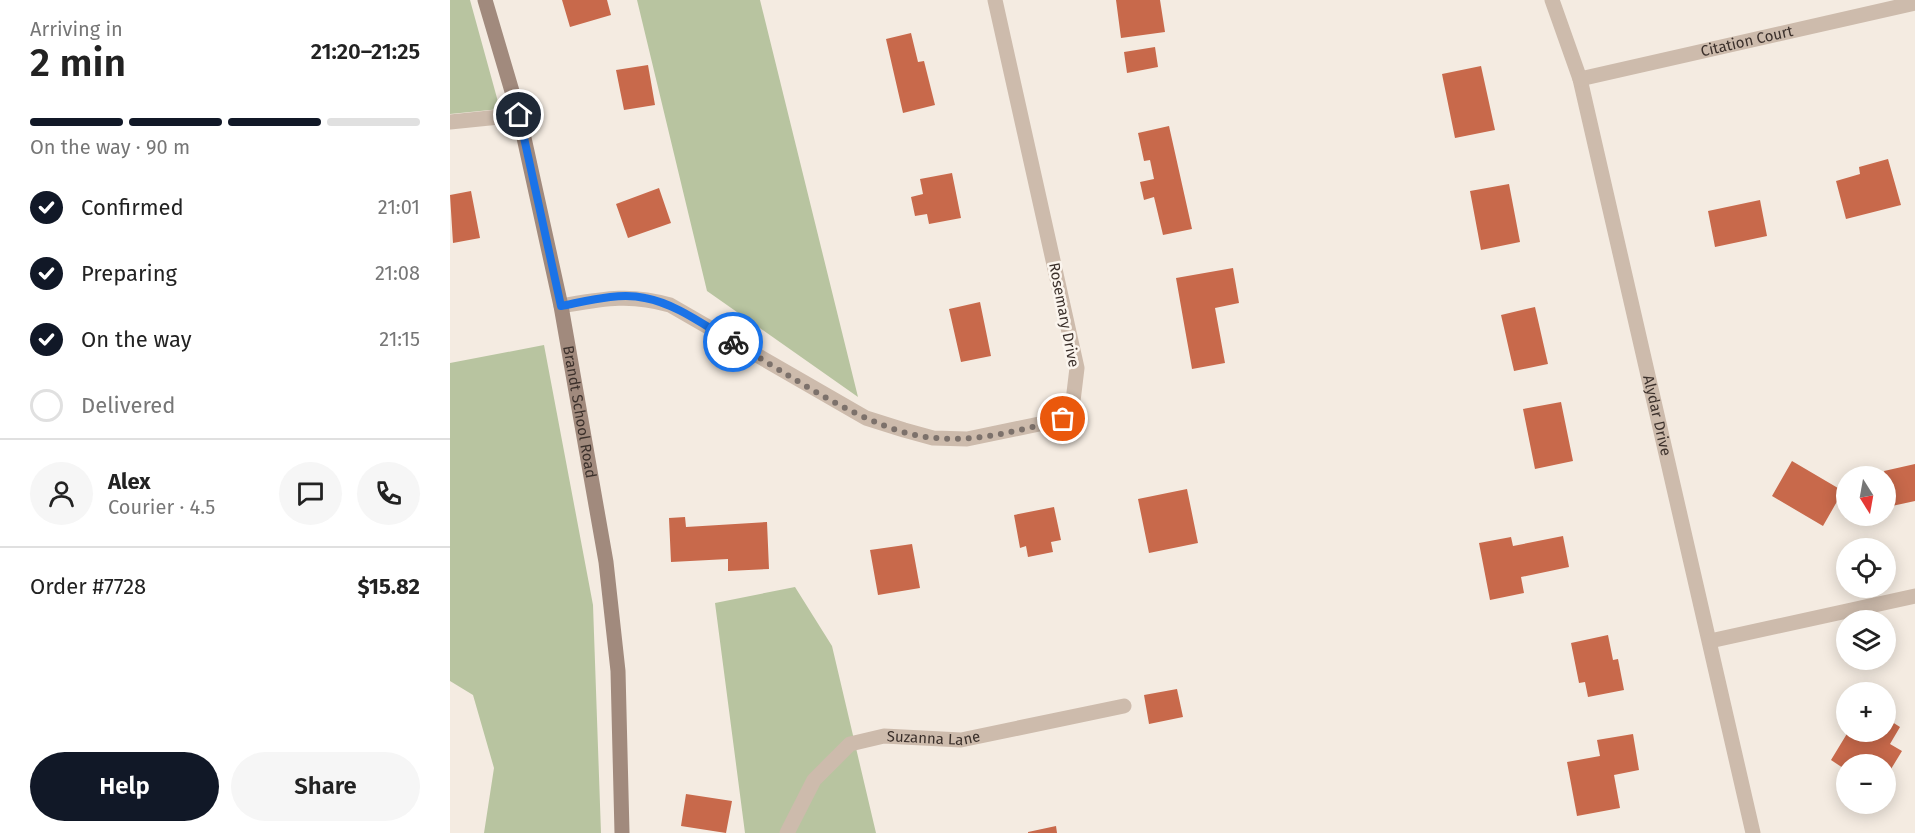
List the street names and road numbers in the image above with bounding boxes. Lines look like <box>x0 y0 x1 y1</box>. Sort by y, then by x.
street label: Citation Court <box>1699 22 1795 60</box>
street label: Rosemary Drive <box>1045 261 1083 369</box>
street label: Brandt School Road <box>559 344 600 480</box>
street label: Alydar Drive <box>1639 373 1675 458</box>
street label: Suzanna Lane <box>886 727 982 749</box>

